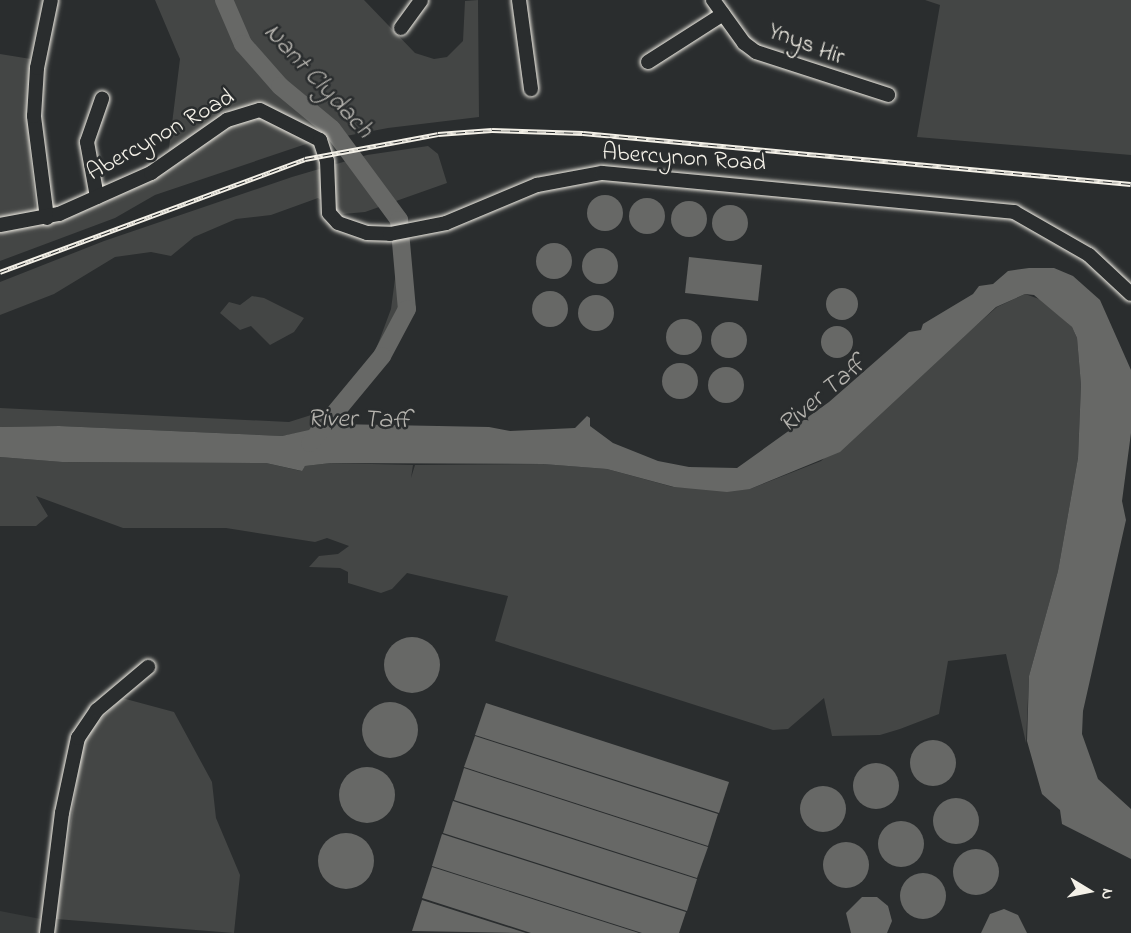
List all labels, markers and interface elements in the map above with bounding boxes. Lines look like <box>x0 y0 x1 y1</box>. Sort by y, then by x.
street label: Ynys Hir <box>764 17 848 73</box>
water label: Nant Clydach <box>256 18 378 146</box>
street label: Abercynon Road <box>82 84 240 188</box>
street label: Abercynon Road <box>601 139 767 179</box>
water label: River Taff <box>773 351 873 441</box>
water label: River Taff <box>307 404 411 438</box>
north arrow <box>1059 861 1119 921</box>
text: N <box>1094 887 1119 902</box>

